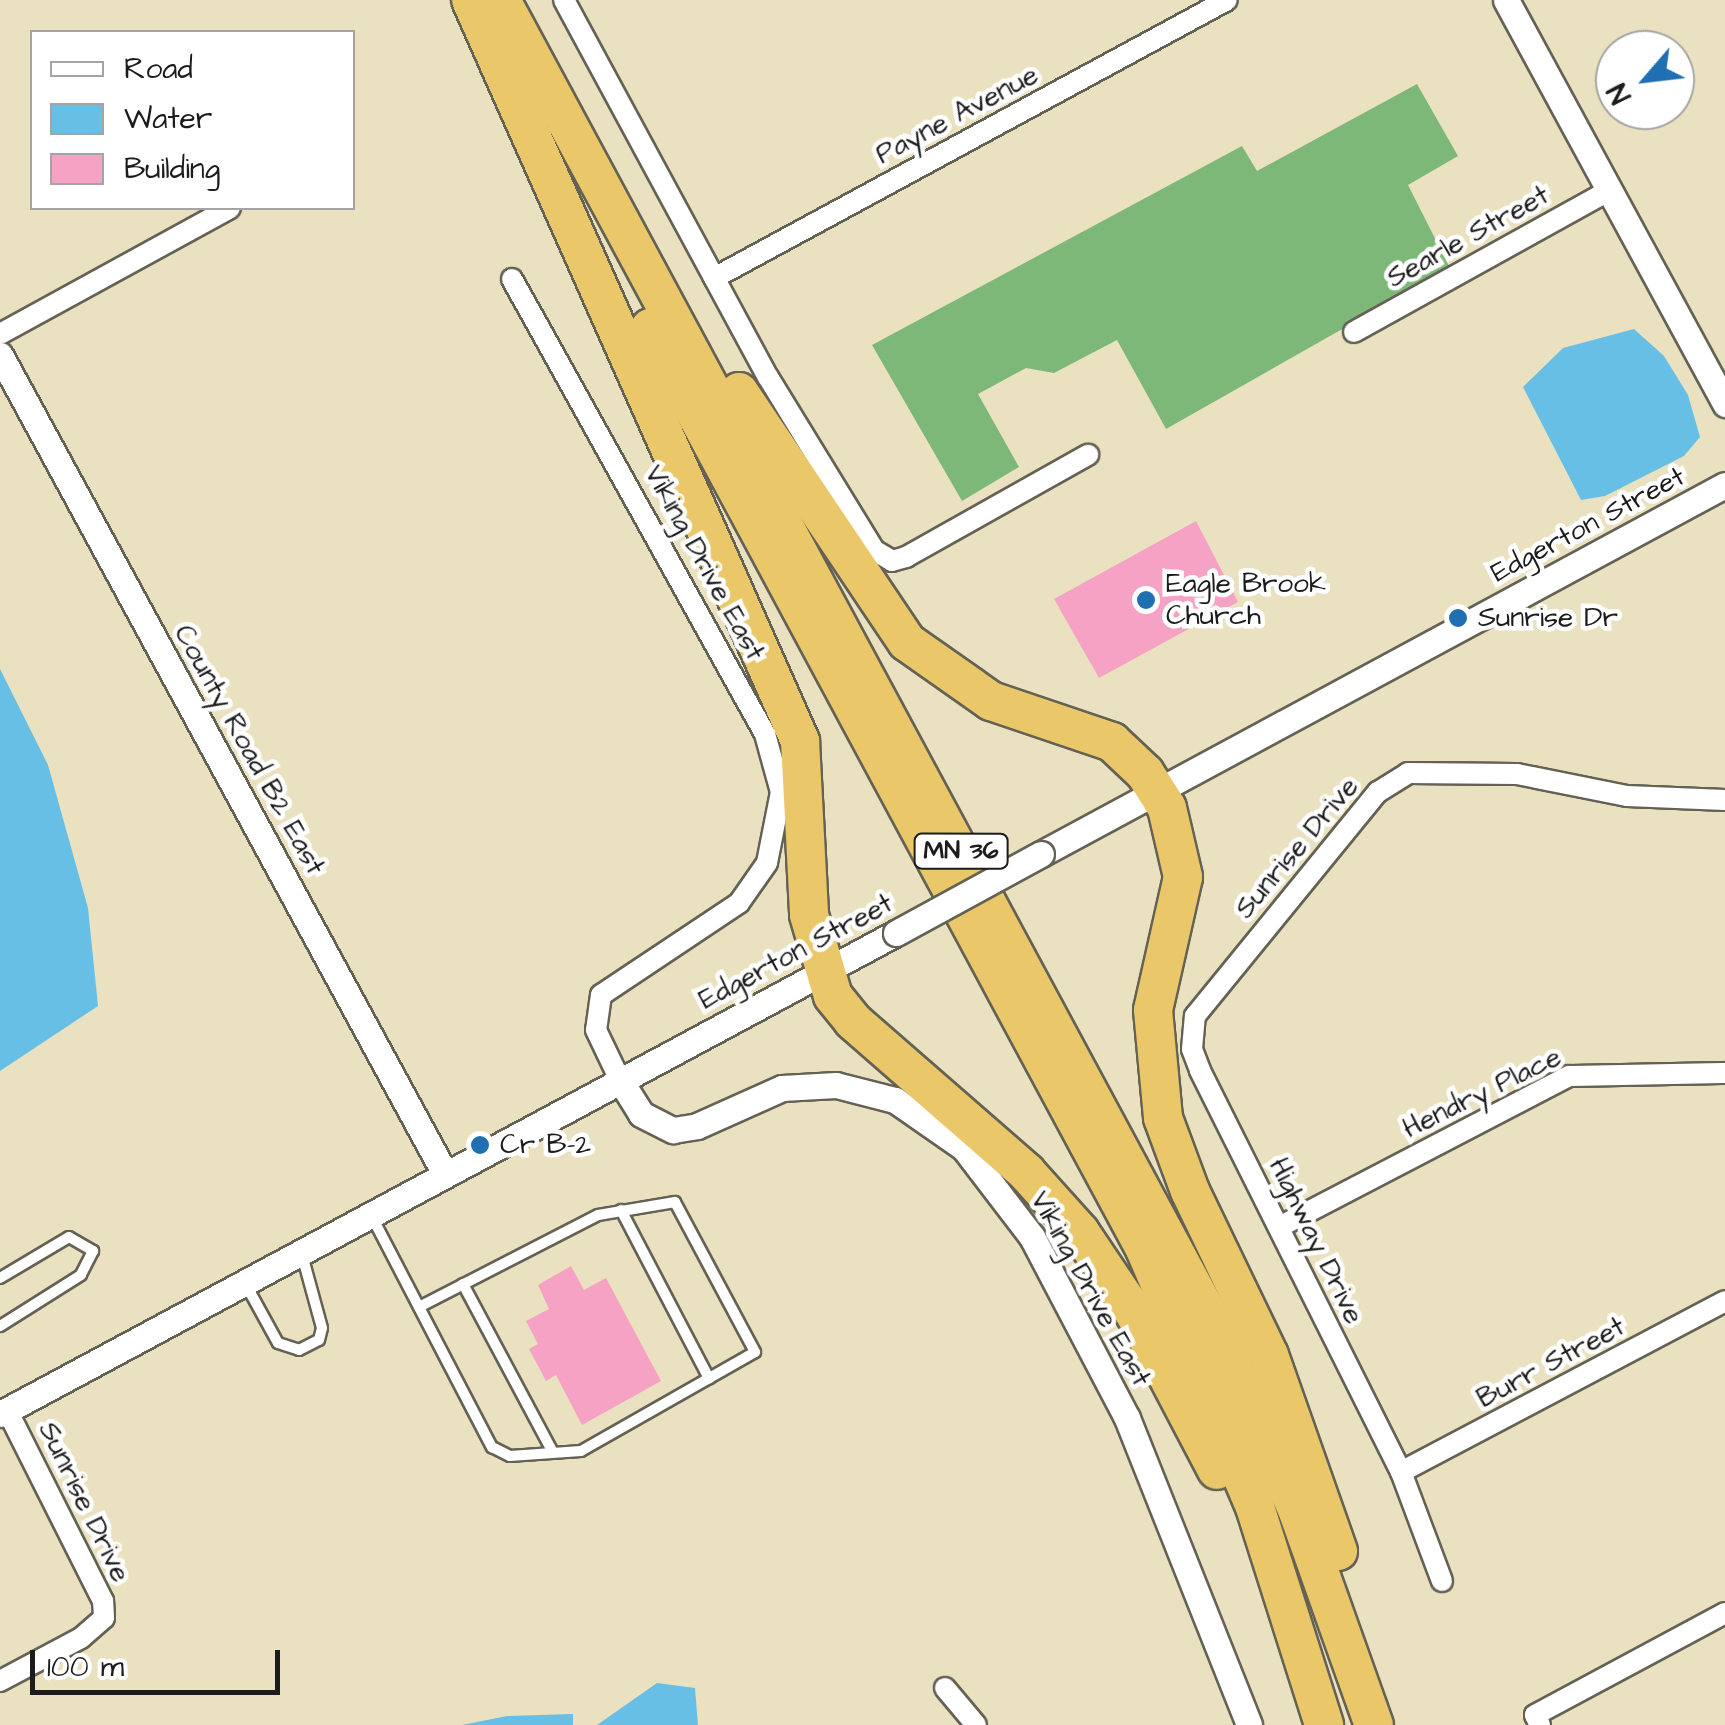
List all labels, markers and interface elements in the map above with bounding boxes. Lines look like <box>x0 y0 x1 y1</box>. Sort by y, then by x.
legend <box>30 30 355 210</box>
north arrow <box>1595 30 1695 130</box>
text: Road <box>124 48 193 90</box>
street label: Payne Avenue <box>870 58 1044 172</box>
text: N <box>1598 76 1641 110</box>
text: Water <box>124 98 212 140</box>
text: Building <box>124 148 220 190</box>
street label: Searle Street <box>1381 179 1555 295</box>
street label: Viking Drive East <box>637 460 771 666</box>
street label: Edgerton Street <box>1485 460 1691 590</box>
place label: Eagle Brook Church <box>1166 567 1326 633</box>
marker: Eagle Brook Church <box>1135 589 1157 611</box>
place label: Sunrise Dr <box>1478 601 1618 635</box>
marker: Sunrise Dr <box>1447 607 1469 629</box>
street label: County Road B2 East <box>166 619 332 881</box>
street label: Sunrise Drive <box>1228 771 1366 925</box>
road number: MN 36 <box>914 831 1008 871</box>
street label: Edgerton Street <box>693 887 899 1017</box>
street label: Hendry Place <box>1397 1040 1567 1146</box>
place label: Cr B-2 <box>500 1128 591 1162</box>
marker: Cr B-2 <box>469 1134 491 1156</box>
street label: Highway Drive <box>1261 1153 1371 1329</box>
street label: Viking Drive East <box>1023 1186 1157 1392</box>
street label: Burr Street <box>1471 1310 1631 1416</box>
street label: Sunrise Drive <box>31 1417 137 1587</box>
scale bar <box>35 1630 285 1692</box>
text: 100 m <box>47 1646 124 1688</box>

